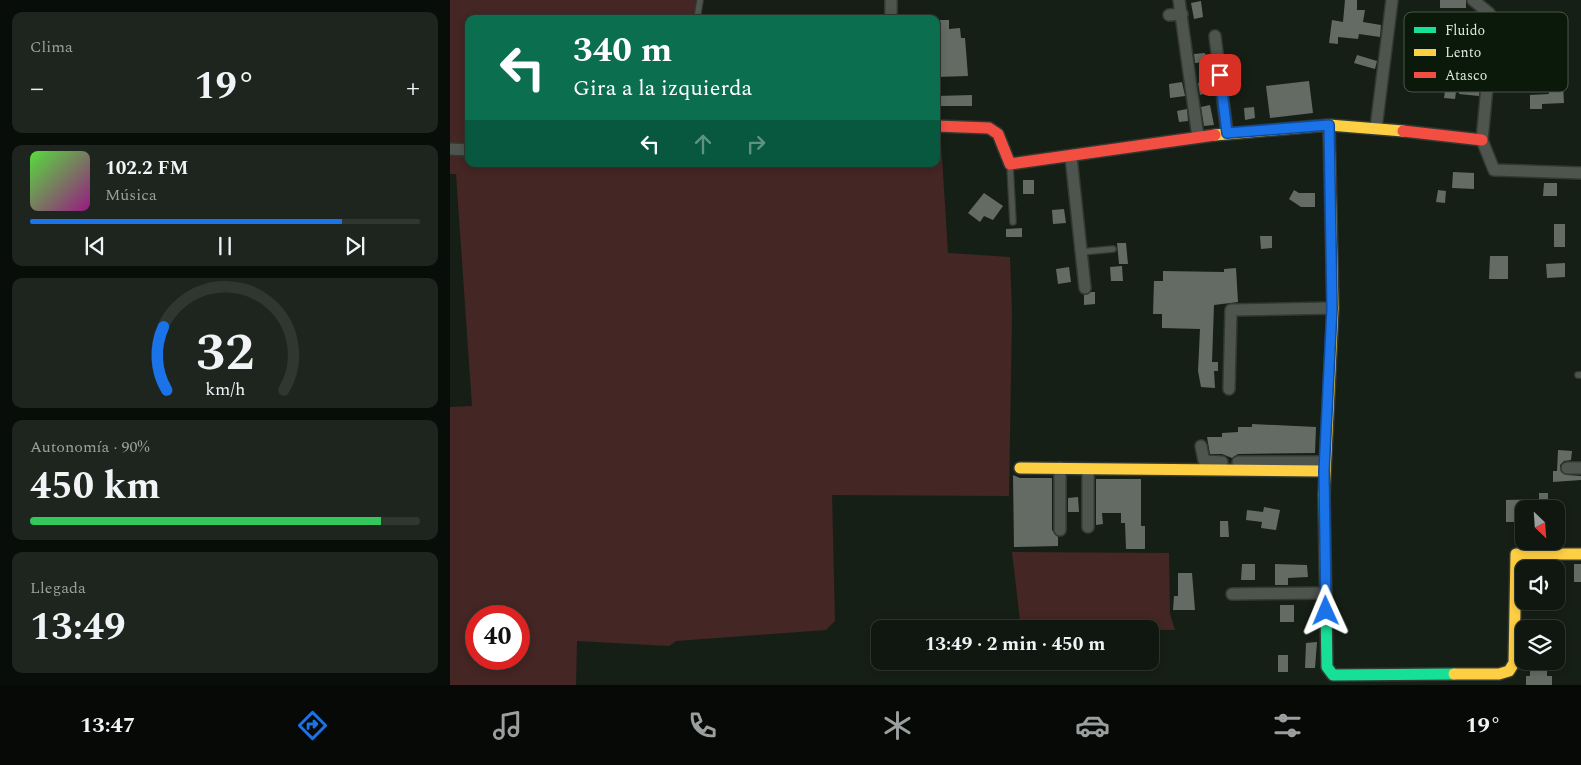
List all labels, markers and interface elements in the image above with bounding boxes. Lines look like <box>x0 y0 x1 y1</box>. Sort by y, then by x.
legend <box>1404 12 1568 92</box>
text: Fluido <box>1445 20 1485 41</box>
text: 340 m <box>573 24 672 77</box>
text: Clima <box>30 35 73 59</box>
icon: left <box>490 35 555 100</box>
text: Lento <box>1445 42 1481 63</box>
pin <box>1199 54 1241 96</box>
text: 19° <box>194 58 256 116</box>
icon: arrive <box>1206 61 1234 89</box>
text: Atasco <box>1445 65 1487 86</box>
text: − <box>30 67 44 110</box>
text: + <box>406 67 420 110</box>
text: Gira a la izquierda <box>573 72 752 105</box>
icon: left <box>636 130 664 158</box>
icon: ahead <box>689 130 717 158</box>
icon: right <box>742 130 770 158</box>
text: 102.2 FM <box>105 154 188 183</box>
text: Música <box>105 183 157 207</box>
icon: previous <box>81 232 109 260</box>
icon: pause <box>211 232 239 260</box>
icon: next <box>341 232 369 260</box>
text: 32 <box>196 314 254 393</box>
text: km/h <box>205 376 245 403</box>
text: Autonomía · 90% <box>30 435 149 459</box>
text: 450 km <box>30 458 161 516</box>
north arrow <box>1515 500 1565 550</box>
map controls <box>1515 500 1565 670</box>
button: sound <box>1515 560 1565 610</box>
text: Llegada <box>30 576 86 600</box>
position arrow <box>1299 584 1351 636</box>
text: 13:49 <box>30 599 125 657</box>
speed limit sign: 40 <box>465 605 530 670</box>
button: layers <box>1515 620 1565 670</box>
text: 13:49 · 2 min · 450 m <box>925 630 1105 659</box>
icon: directions <box>295 708 330 743</box>
icon: music <box>490 708 525 743</box>
icon: phone <box>685 708 720 743</box>
icon: climate <box>880 708 915 743</box>
icon: car <box>1075 708 1110 743</box>
icon: filters <box>1270 708 1305 743</box>
text: 13:47 <box>80 709 135 742</box>
text: 19° <box>1465 709 1501 742</box>

